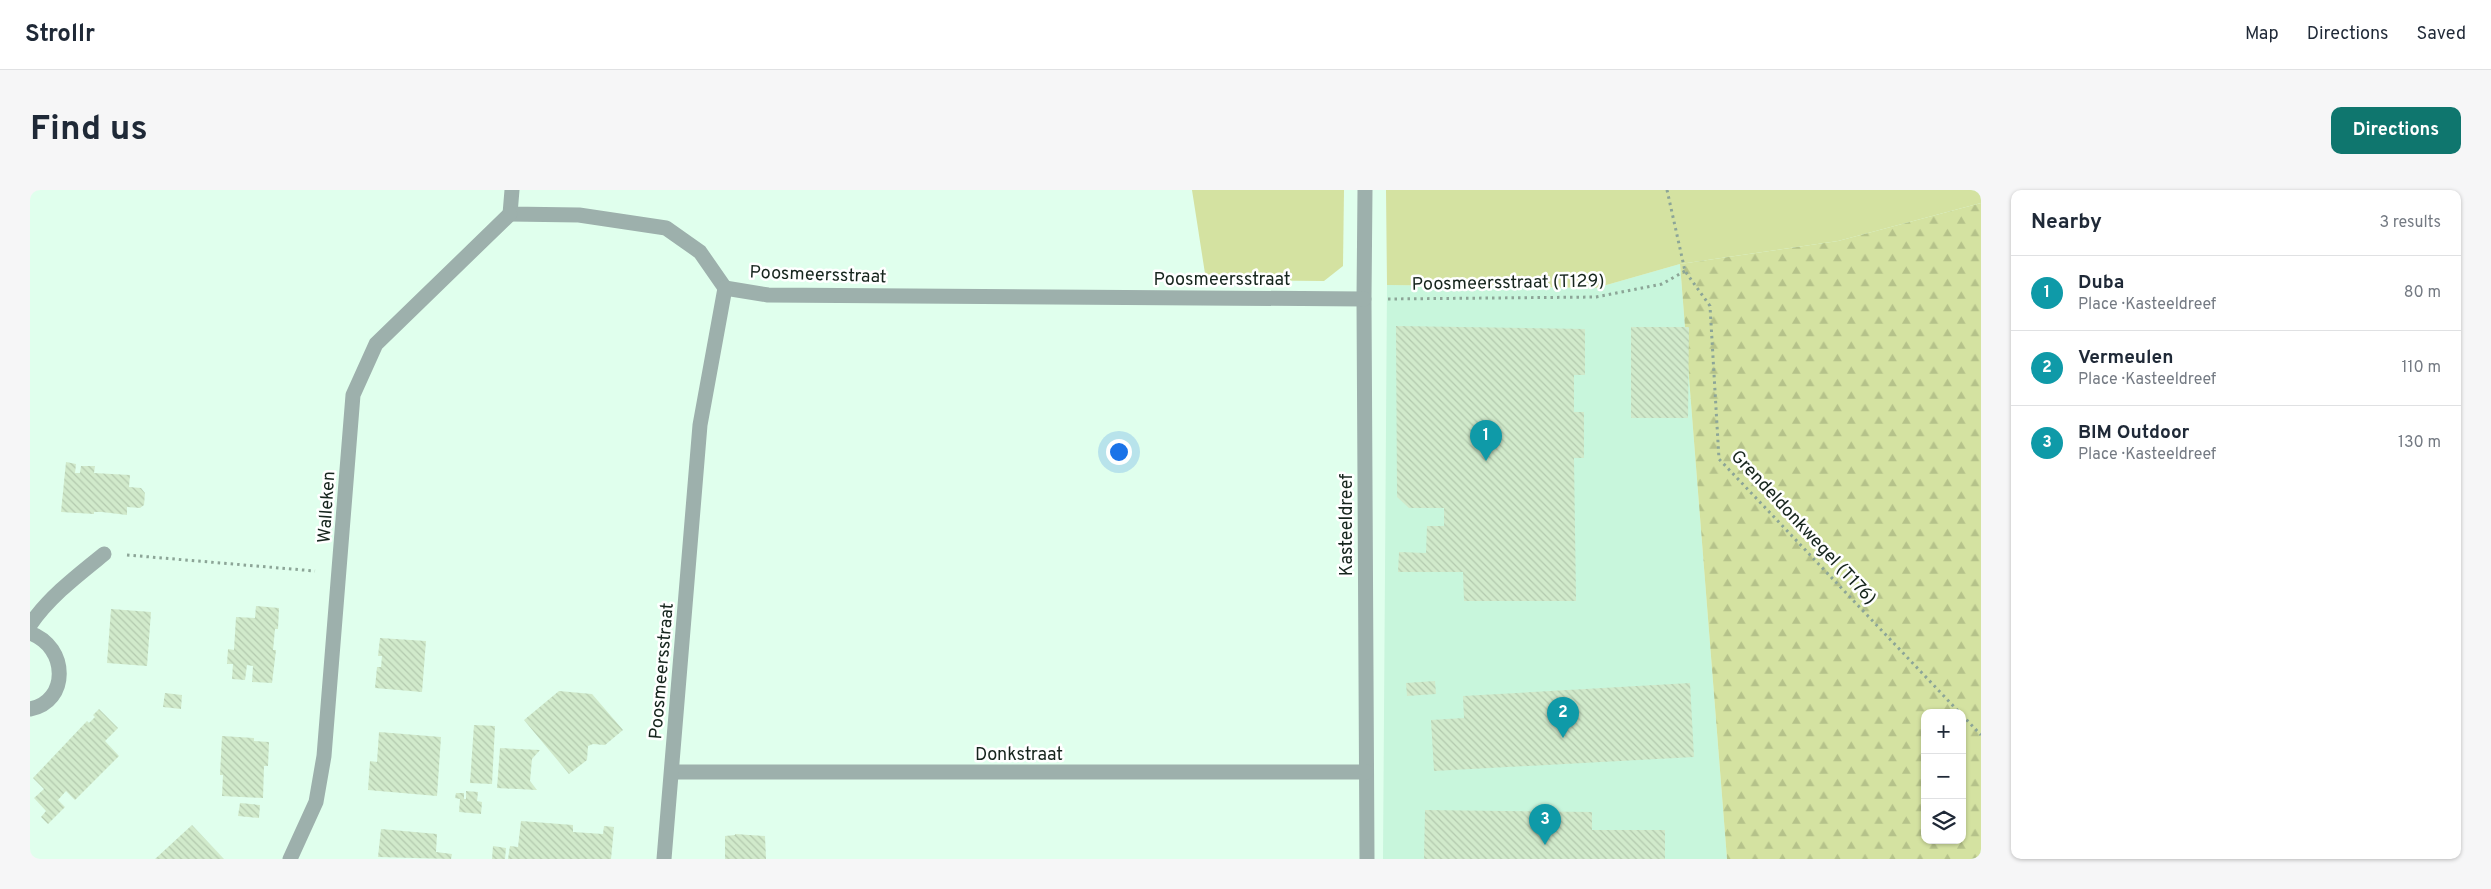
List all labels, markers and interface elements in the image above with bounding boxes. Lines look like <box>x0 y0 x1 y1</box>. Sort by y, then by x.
text: Strollr <box>25 20 95 50</box>
text: Map <box>2245 23 2279 46</box>
text: Directions <box>2307 23 2389 46</box>
text: Saved <box>2417 23 2466 46</box>
button: Directions <box>2331 107 2461 154</box>
text: Find us <box>30 108 148 152</box>
text: Nearby <box>2031 209 2102 236</box>
text: 3 results <box>2379 213 2441 233</box>
street label: Poosmeersstraat <box>749 262 887 289</box>
street label: Poosmeersstraat <box>1153 269 1291 292</box>
street label: Poosmeersstraat (T129) <box>1411 270 1605 297</box>
text: Duba <box>2078 271 2124 295</box>
text: 1 <box>2044 283 2050 303</box>
text: 80 m <box>2404 283 2441 303</box>
text: Place · Kasteeldreef <box>2078 295 2216 315</box>
text: Vermeulen <box>2078 346 2174 370</box>
text: 2 <box>2042 358 2052 378</box>
text: 110 m <box>2401 358 2441 378</box>
text: Place · Kasteeldreef <box>2078 370 2216 390</box>
pin: 1 <box>1470 420 1502 461</box>
text: BIM Outdoor <box>2078 421 2189 445</box>
text: 3 <box>2042 433 2052 453</box>
text: 130 m <box>2398 433 2441 453</box>
your location <box>1106 439 1132 465</box>
text: Place · Kasteeldreef <box>2078 445 2216 465</box>
street label: Grendeldonkwegel (T176) <box>1725 446 1881 610</box>
street label: Walleken <box>314 470 341 544</box>
street label: Kasteeldreef <box>1336 474 1359 576</box>
street label: Poosmeersstraat <box>645 602 680 740</box>
pin: 2 <box>1547 697 1579 738</box>
map controls <box>1921 709 1966 844</box>
button: + <box>1921 709 1966 754</box>
street label: Donkstraat <box>975 744 1063 767</box>
button: − <box>1921 754 1966 799</box>
button: layers <box>1921 799 1966 844</box>
pin: 3 <box>1529 804 1561 845</box>

